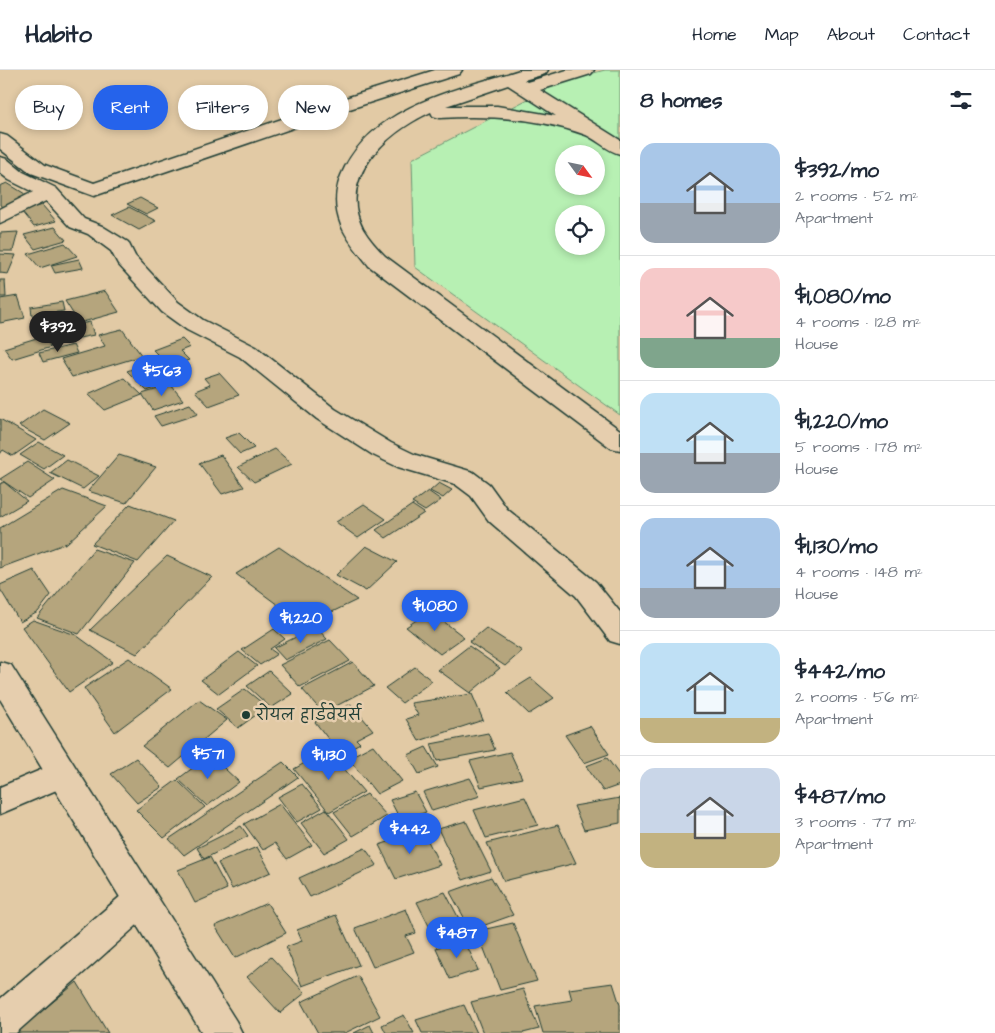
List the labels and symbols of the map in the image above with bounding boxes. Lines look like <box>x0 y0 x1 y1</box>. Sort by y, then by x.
north arrow <box>555 145 605 195</box>
pin: $392 <box>28 310 88 353</box>
pin: $563 <box>132 354 192 397</box>
pin: $1,080 <box>394 590 476 632</box>
pin: $1,220 <box>260 602 342 644</box>
place label: रोयल हार्डवेयर्स <box>255 702 362 726</box>
marker: रोयल हार्डवेयर्स <box>240 709 252 721</box>
pin: $571 <box>178 738 238 780</box>
pin: $1,130 <box>288 738 370 781</box>
pin: $442 <box>380 812 440 855</box>
pin: $487 <box>427 916 487 959</box>

